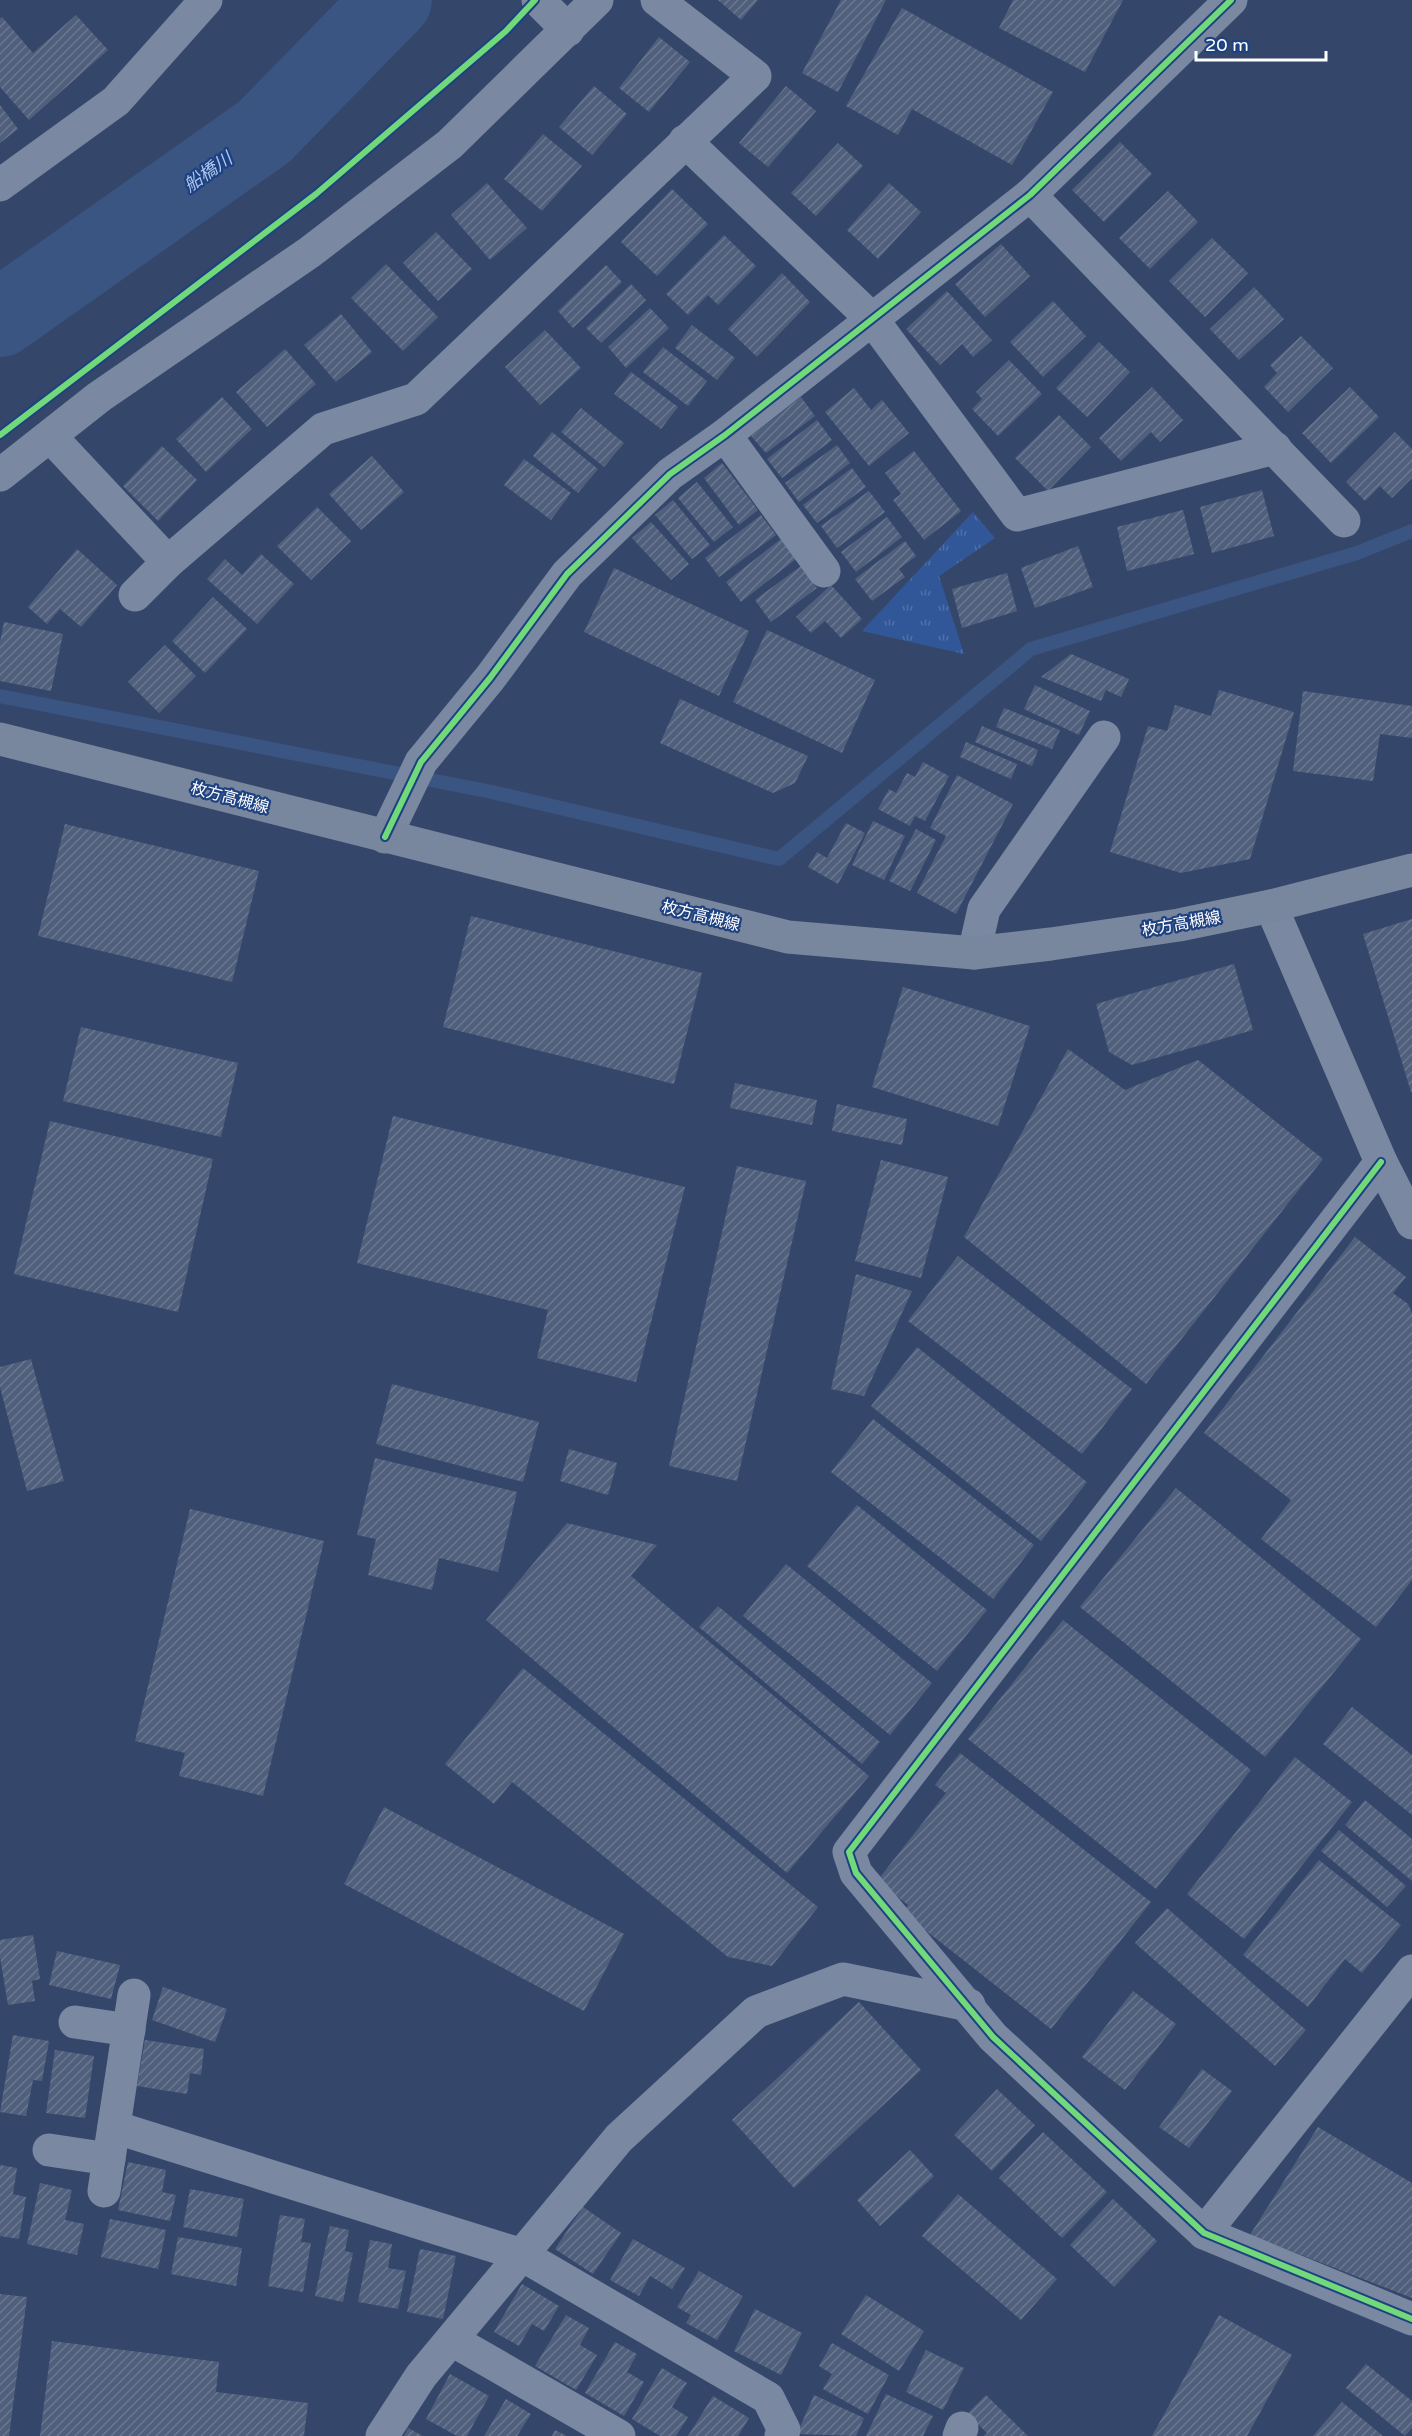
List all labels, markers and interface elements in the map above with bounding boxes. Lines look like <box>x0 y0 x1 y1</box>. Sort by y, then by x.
scale bar <box>1196 24 1326 62</box>
text: 20 m <box>1205 34 1249 56</box>
water label: 船橋川 <box>180 146 238 196</box>
street label: 枚方高槻線 <box>189 778 271 818</box>
street label: 枚方高槻線 <box>660 897 742 935</box>
street label: 枚方高槻線 <box>1140 907 1222 941</box>

